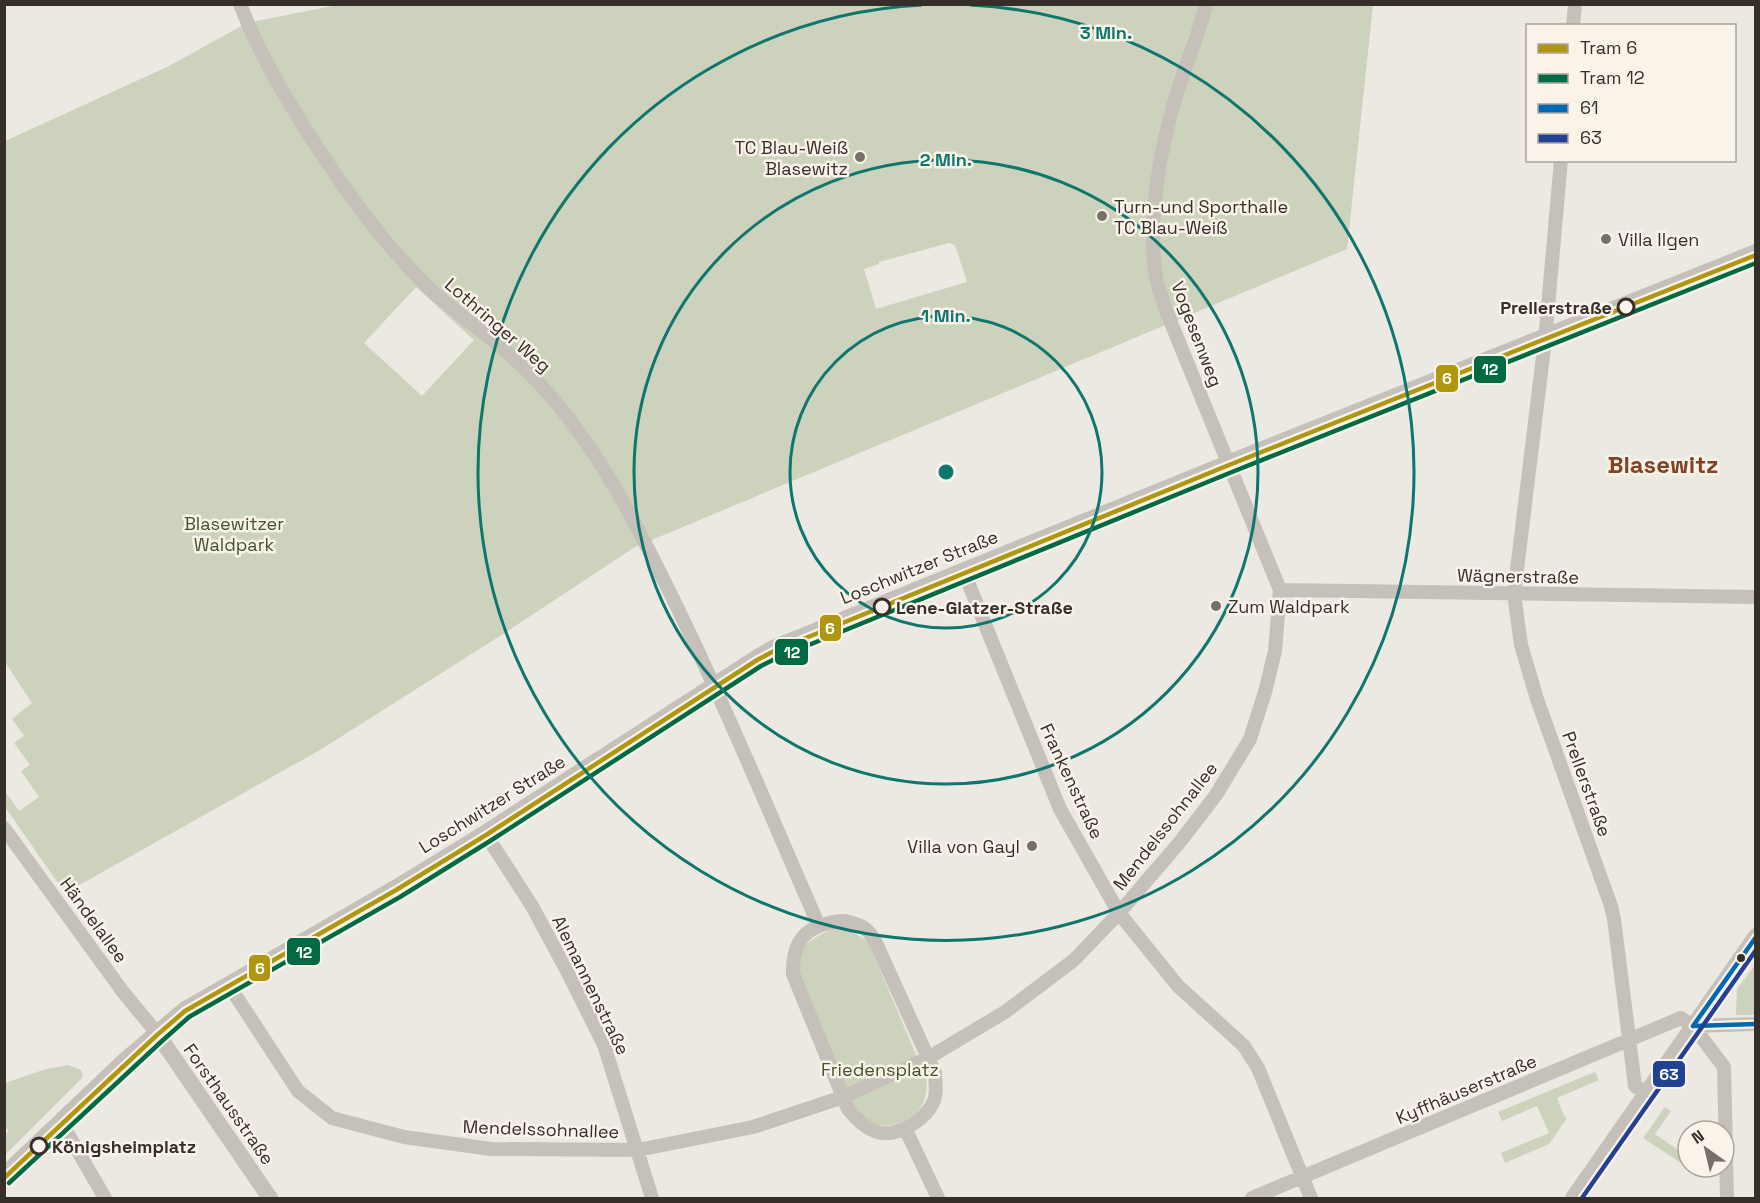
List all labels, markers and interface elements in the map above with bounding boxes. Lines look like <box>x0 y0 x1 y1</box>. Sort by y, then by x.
text: 3 Min. <box>1080 21 1132 44</box>
legend <box>1526 24 1736 162</box>
text: Tram 6 <box>1580 36 1637 59</box>
text: Tram 12 <box>1580 66 1645 89</box>
text: 61 <box>1580 96 1599 119</box>
text: 63 <box>1580 126 1602 149</box>
place label: TC Blau-Weiß Blasewitz <box>735 136 848 180</box>
text: 2 Min. <box>920 148 972 171</box>
marker: TC Blau-Weiß Blasewitz <box>853 150 867 164</box>
place label: Turn-und Sporthalle TC Blau-Weiß <box>1114 195 1288 239</box>
marker: Turn-und Sporthalle TC Blau-Weiß <box>1095 209 1109 223</box>
place label: Villa Ilgen <box>1618 228 1699 251</box>
marker: Villa Ilgen <box>1599 232 1613 246</box>
street label: Lothringer Weg <box>440 273 556 377</box>
street label: Vogesenweg <box>1166 278 1228 390</box>
place label: Prellerstraße <box>1500 296 1612 319</box>
marker: Prellerstraße <box>1617 298 1635 316</box>
text: 1 Min. <box>921 304 971 327</box>
line badge: 12 <box>1473 355 1507 384</box>
text: 12 <box>1482 359 1498 380</box>
line badge: 6 <box>1435 364 1459 393</box>
text: 6 <box>1442 368 1452 389</box>
district label: Blasewitz <box>1607 449 1719 480</box>
centre of rings <box>936 462 956 482</box>
park label: Blasewitzer Waldpark <box>184 512 284 556</box>
street label: Loschwitzer Straße <box>837 525 1001 609</box>
street label: Wägnerstraße <box>1457 563 1579 589</box>
place label: Zum Waldpark <box>1228 595 1350 618</box>
place label: Lene-Glatzer-Straße <box>896 596 1073 619</box>
marker: Lene-Glatzer-Straße <box>873 598 891 616</box>
marker: Zum Waldpark <box>1209 599 1223 613</box>
line badge: 6 <box>819 614 842 642</box>
text: 6 <box>825 618 835 639</box>
line badge: 12 <box>774 638 809 666</box>
text: 12 <box>784 642 800 663</box>
street label: Frankenstraße <box>1035 720 1109 842</box>
street label: Prellerstraße <box>1557 728 1617 840</box>
street label: Loschwitzer Straße <box>415 750 569 858</box>
street label: Mendelssohnallee <box>1108 757 1222 895</box>
place label: Villa von Gayl <box>907 835 1020 858</box>
marker: Villa von Gayl <box>1025 839 1039 853</box>
street label: Händelallee <box>55 873 133 967</box>
street label: Alemannenstraße <box>547 911 635 1059</box>
line badge: 12 <box>286 937 321 966</box>
text: 12 <box>296 942 312 963</box>
unlabelled marker <box>1735 952 1747 964</box>
line badge: 6 <box>248 954 271 982</box>
text: 6 <box>255 958 265 979</box>
street label: Forsthausstraße <box>179 1039 279 1169</box>
street label: Kyffhäuserstraße <box>1392 1049 1540 1129</box>
park label: Friedensplatz <box>821 1058 939 1081</box>
line badge: 63 <box>1652 1060 1686 1088</box>
text: 63 <box>1659 1064 1679 1085</box>
street label: Mendelssohnallee <box>462 1115 620 1143</box>
north arrow <box>1676 1119 1736 1179</box>
text: N <box>1688 1125 1708 1149</box>
place label: Königsheimplatz <box>52 1135 196 1158</box>
marker: Königsheimplatz <box>30 1137 48 1155</box>

